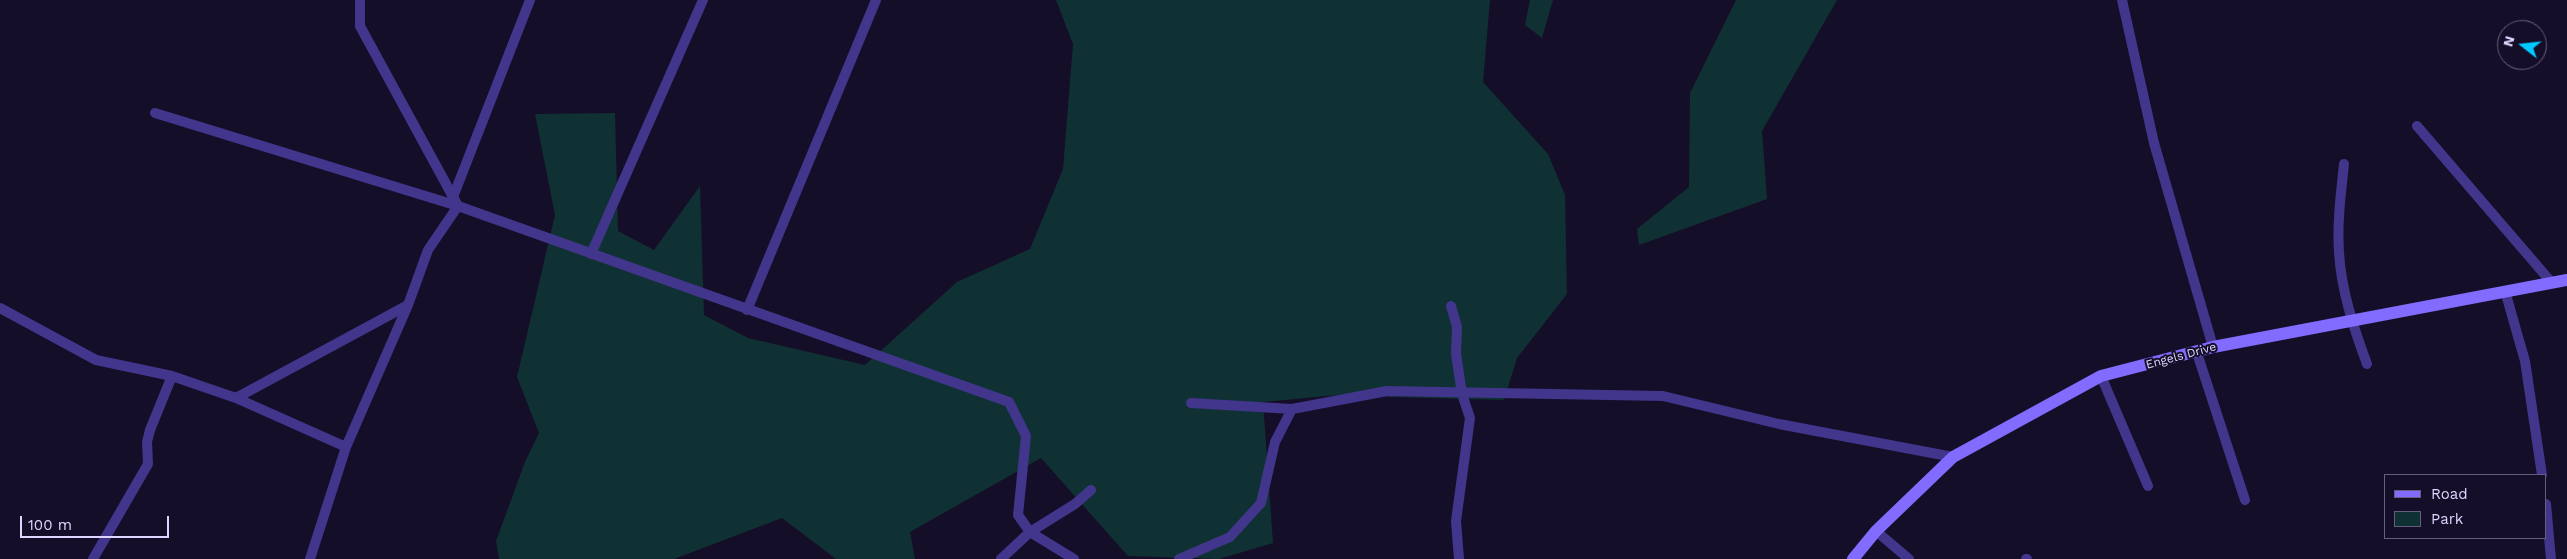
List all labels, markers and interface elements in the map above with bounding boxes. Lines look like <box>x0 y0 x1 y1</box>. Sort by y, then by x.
north arrow <box>2497 20 2547 70</box>
text: N <box>2499 34 2518 48</box>
street label: Engels Drive <box>2144 340 2218 372</box>
legend <box>2384 474 2547 539</box>
text: Road <box>2431 485 2468 503</box>
scale bar <box>22 506 171 538</box>
text: Park <box>2431 510 2463 528</box>
text: 100 m <box>28 516 72 534</box>

